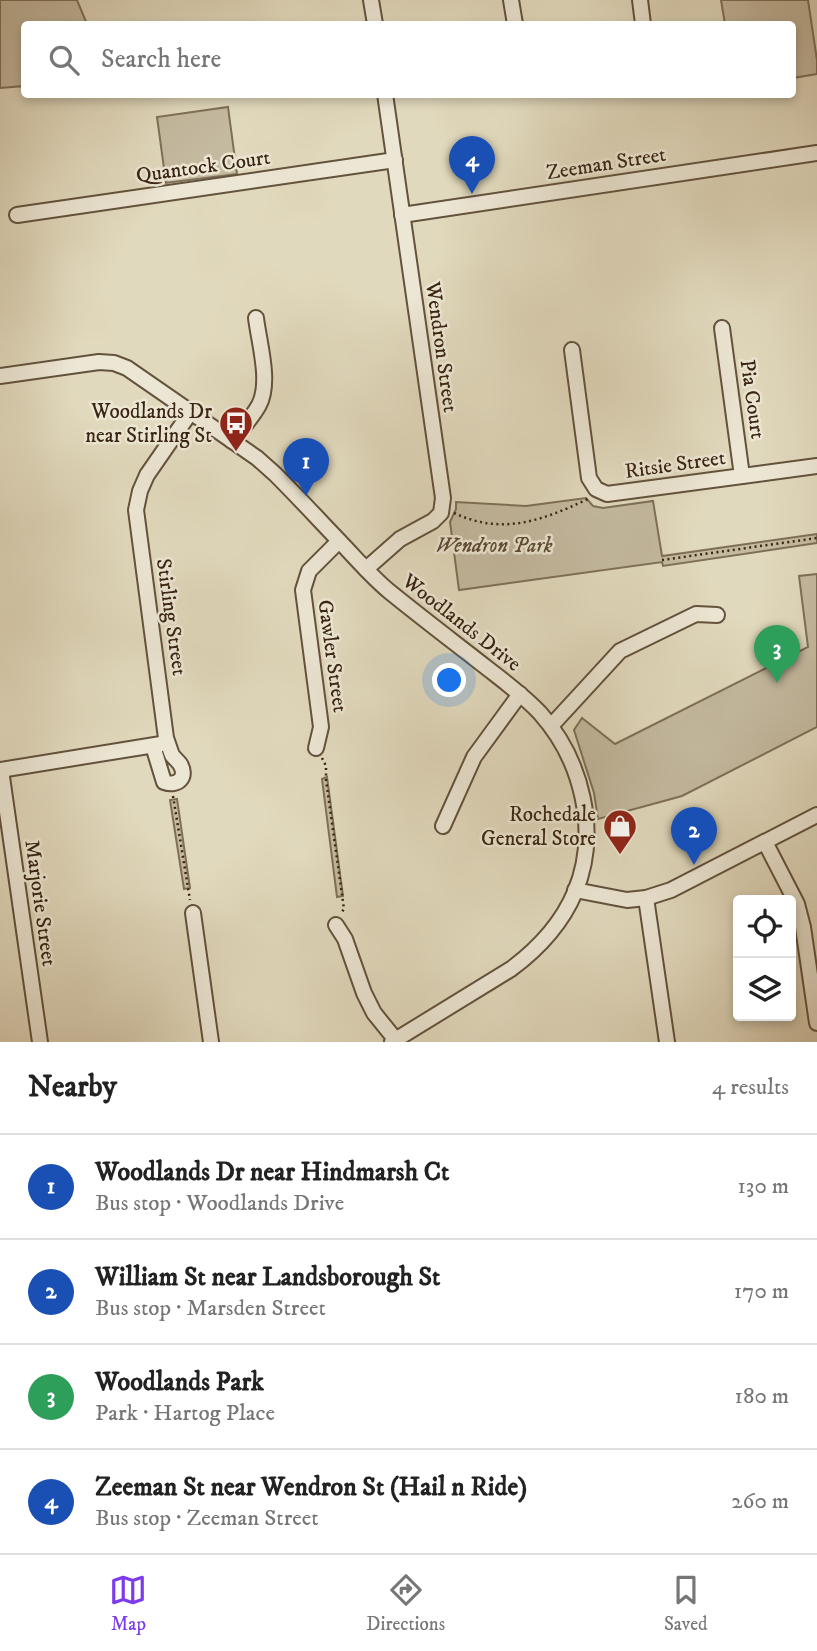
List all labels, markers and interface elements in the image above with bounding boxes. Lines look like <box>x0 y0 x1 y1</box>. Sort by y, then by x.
search box <box>21 21 796 98</box>
icon: search <box>45 41 83 79</box>
text: Search here <box>101 43 221 76</box>
pin: 4 <box>449 136 495 194</box>
street label: Zeeman Street <box>544 142 668 186</box>
street label: Quantock Court <box>134 145 272 189</box>
street label: Wendron Street <box>419 279 463 414</box>
street label: Pia Court <box>734 358 770 441</box>
place label: Woodlands Dr near Stirling St <box>85 399 212 449</box>
bus stop icon: Woodlands Dr near Stirling St <box>217 404 255 453</box>
pin: 1 <box>283 438 329 496</box>
street label: Ritsie Street <box>623 445 727 485</box>
park label: Wendron Park <box>436 533 553 559</box>
street label: Stirling Street <box>150 557 192 678</box>
street label: Woodlands Drive <box>396 568 526 678</box>
street label: Gawler Street <box>311 598 353 714</box>
pin: 3 <box>754 625 800 683</box>
your location <box>432 663 466 697</box>
place label: Rochedale General Store <box>481 802 596 852</box>
shop icon: Rochedale General Store <box>601 807 639 856</box>
pin: 2 <box>671 807 717 865</box>
street label: Marjorie Street <box>18 838 62 968</box>
map controls <box>733 895 796 1021</box>
button: locate <box>733 895 796 958</box>
button: layers <box>733 958 796 1021</box>
text: Nearby <box>28 1069 117 1106</box>
text: 4 results <box>712 1073 789 1102</box>
text: Woodlands Dr near Hindmarsh Ct <box>95 1156 449 1189</box>
text: 1 <box>47 1172 55 1201</box>
text: 130 m <box>737 1172 789 1201</box>
text: Bus stop · Woodlands Drive <box>95 1189 344 1218</box>
text: William St near Landsborough St <box>95 1261 440 1294</box>
text: 2 <box>45 1277 57 1306</box>
text: 170 m <box>734 1277 789 1306</box>
text: Bus stop · Marsden Street <box>95 1294 326 1323</box>
text: Woodlands Park <box>95 1366 264 1399</box>
text: 3 <box>47 1382 55 1411</box>
text: 180 m <box>734 1382 789 1411</box>
text: Park · Hartog Place <box>95 1399 275 1428</box>
text: Zeeman St near Wendron St (Hail n Ride) <box>95 1471 527 1504</box>
text: 4 <box>44 1487 58 1516</box>
text: 260 m <box>731 1487 789 1516</box>
text: Bus stop · Zeeman Street <box>95 1504 319 1533</box>
tab: Map <box>109 1571 147 1636</box>
tab: Directions <box>366 1571 445 1636</box>
tab: Saved <box>664 1571 708 1636</box>

